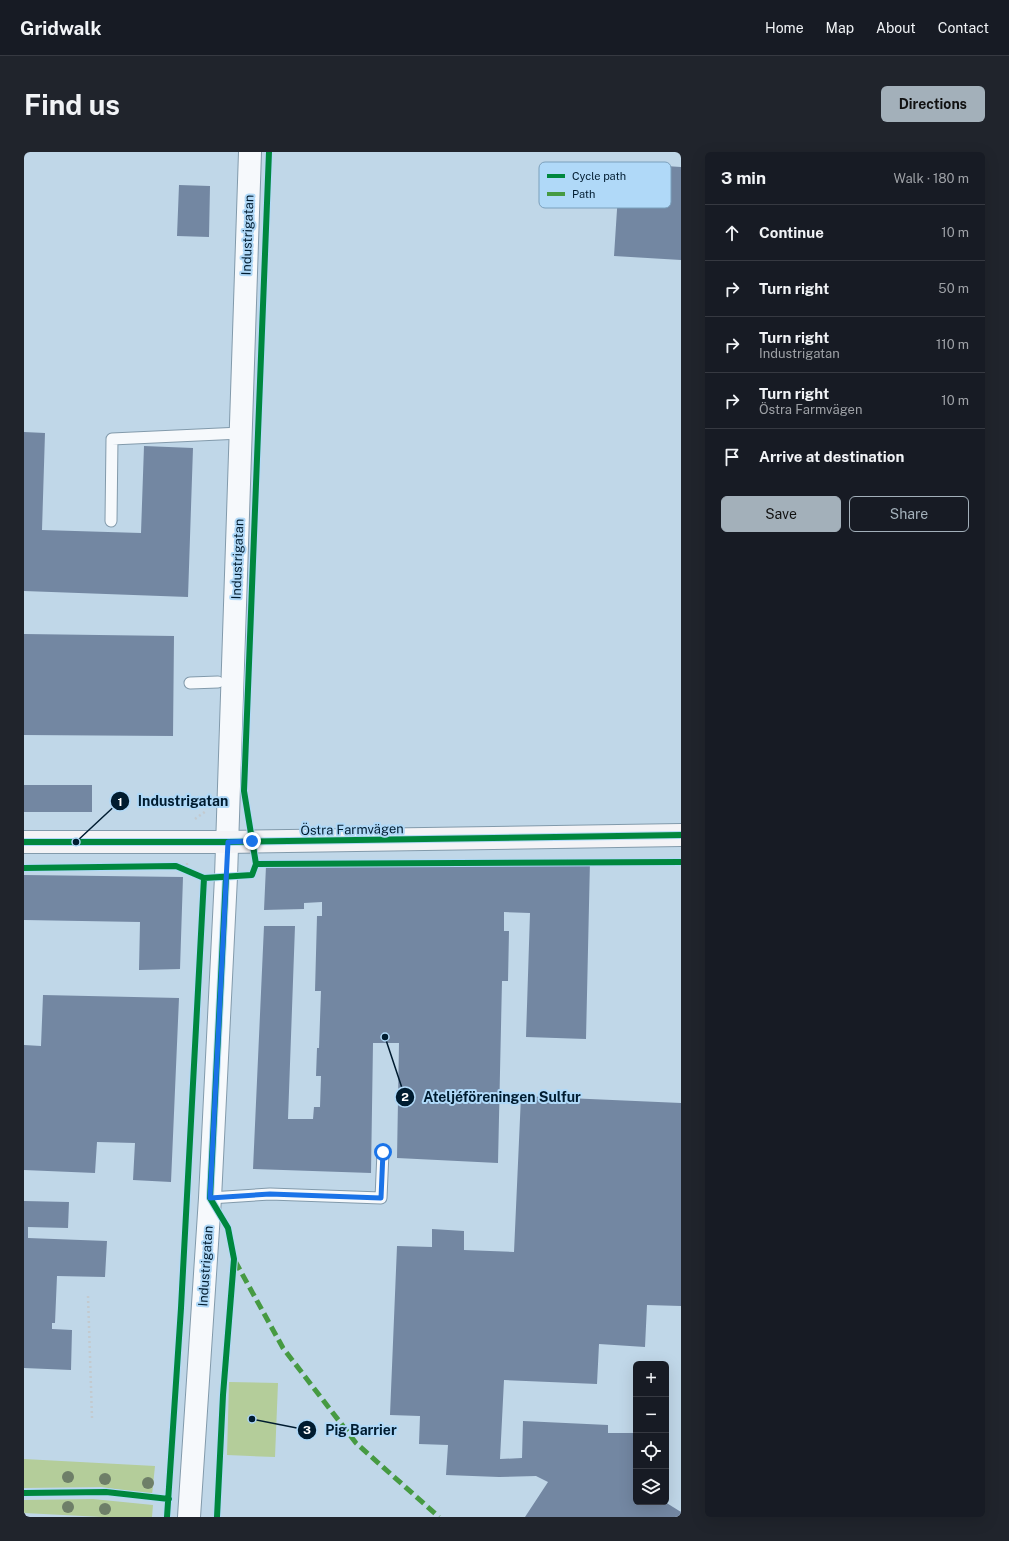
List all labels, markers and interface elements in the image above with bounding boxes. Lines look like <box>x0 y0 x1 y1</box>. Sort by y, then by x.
text: Gridwalk <box>20 17 101 39</box>
text: Home <box>765 20 804 36</box>
text: Map <box>826 20 854 36</box>
text: About <box>876 20 916 36</box>
text: Contact <box>938 20 989 36</box>
button: Directions <box>881 86 985 122</box>
text: Find us <box>24 88 120 121</box>
legend <box>539 162 671 208</box>
text: 3 min <box>721 168 766 188</box>
text: Cycle path <box>572 170 626 182</box>
text: Walk · 180 m <box>894 171 969 186</box>
text: Path <box>572 188 595 200</box>
street label: Industrigatan <box>239 194 256 276</box>
icon: ahead <box>721 222 743 244</box>
text: Continue <box>759 224 824 241</box>
text: 10 m <box>941 225 969 240</box>
icon: right <box>721 278 743 300</box>
text: Turn right <box>759 280 829 297</box>
text: 50 m <box>938 281 969 296</box>
text: Turn right <box>759 329 829 346</box>
icon: right <box>721 334 743 356</box>
text: 110 m <box>936 337 969 352</box>
text: Industrigatan <box>759 346 840 361</box>
text: Turn right <box>759 385 829 402</box>
icon: right <box>721 390 743 412</box>
text: 10 m <box>941 393 969 408</box>
text: Östra Farmvägen <box>759 402 862 417</box>
icon: arrive <box>721 446 743 468</box>
text: Arrive at destination <box>759 448 904 465</box>
button: Save <box>721 496 841 532</box>
button: Share <box>849 496 969 532</box>
street label: Industrigatan <box>229 518 246 600</box>
callout: Industrigatan <box>110 788 236 814</box>
text: Industrigatan <box>138 793 228 809</box>
text: 1 <box>117 795 123 809</box>
street label: Östra Farmvägen <box>300 821 404 838</box>
route end <box>243 832 261 850</box>
callout: Ateljéföreningen Sulfur <box>395 1084 588 1110</box>
text: Ateljéföreningen Sulfur <box>423 1089 581 1105</box>
text: 2 <box>401 1090 409 1104</box>
route start <box>374 1143 392 1161</box>
street label: Industrigatan <box>195 1225 216 1307</box>
map controls <box>633 1361 669 1505</box>
button: + <box>633 1361 669 1397</box>
button: − <box>633 1397 669 1433</box>
callout: Pig Barrier <box>297 1417 404 1443</box>
text: Pig Barrier <box>325 1422 397 1438</box>
text: 3 <box>303 1423 311 1437</box>
button: locate <box>633 1433 669 1469</box>
button: layers <box>633 1469 669 1505</box>

